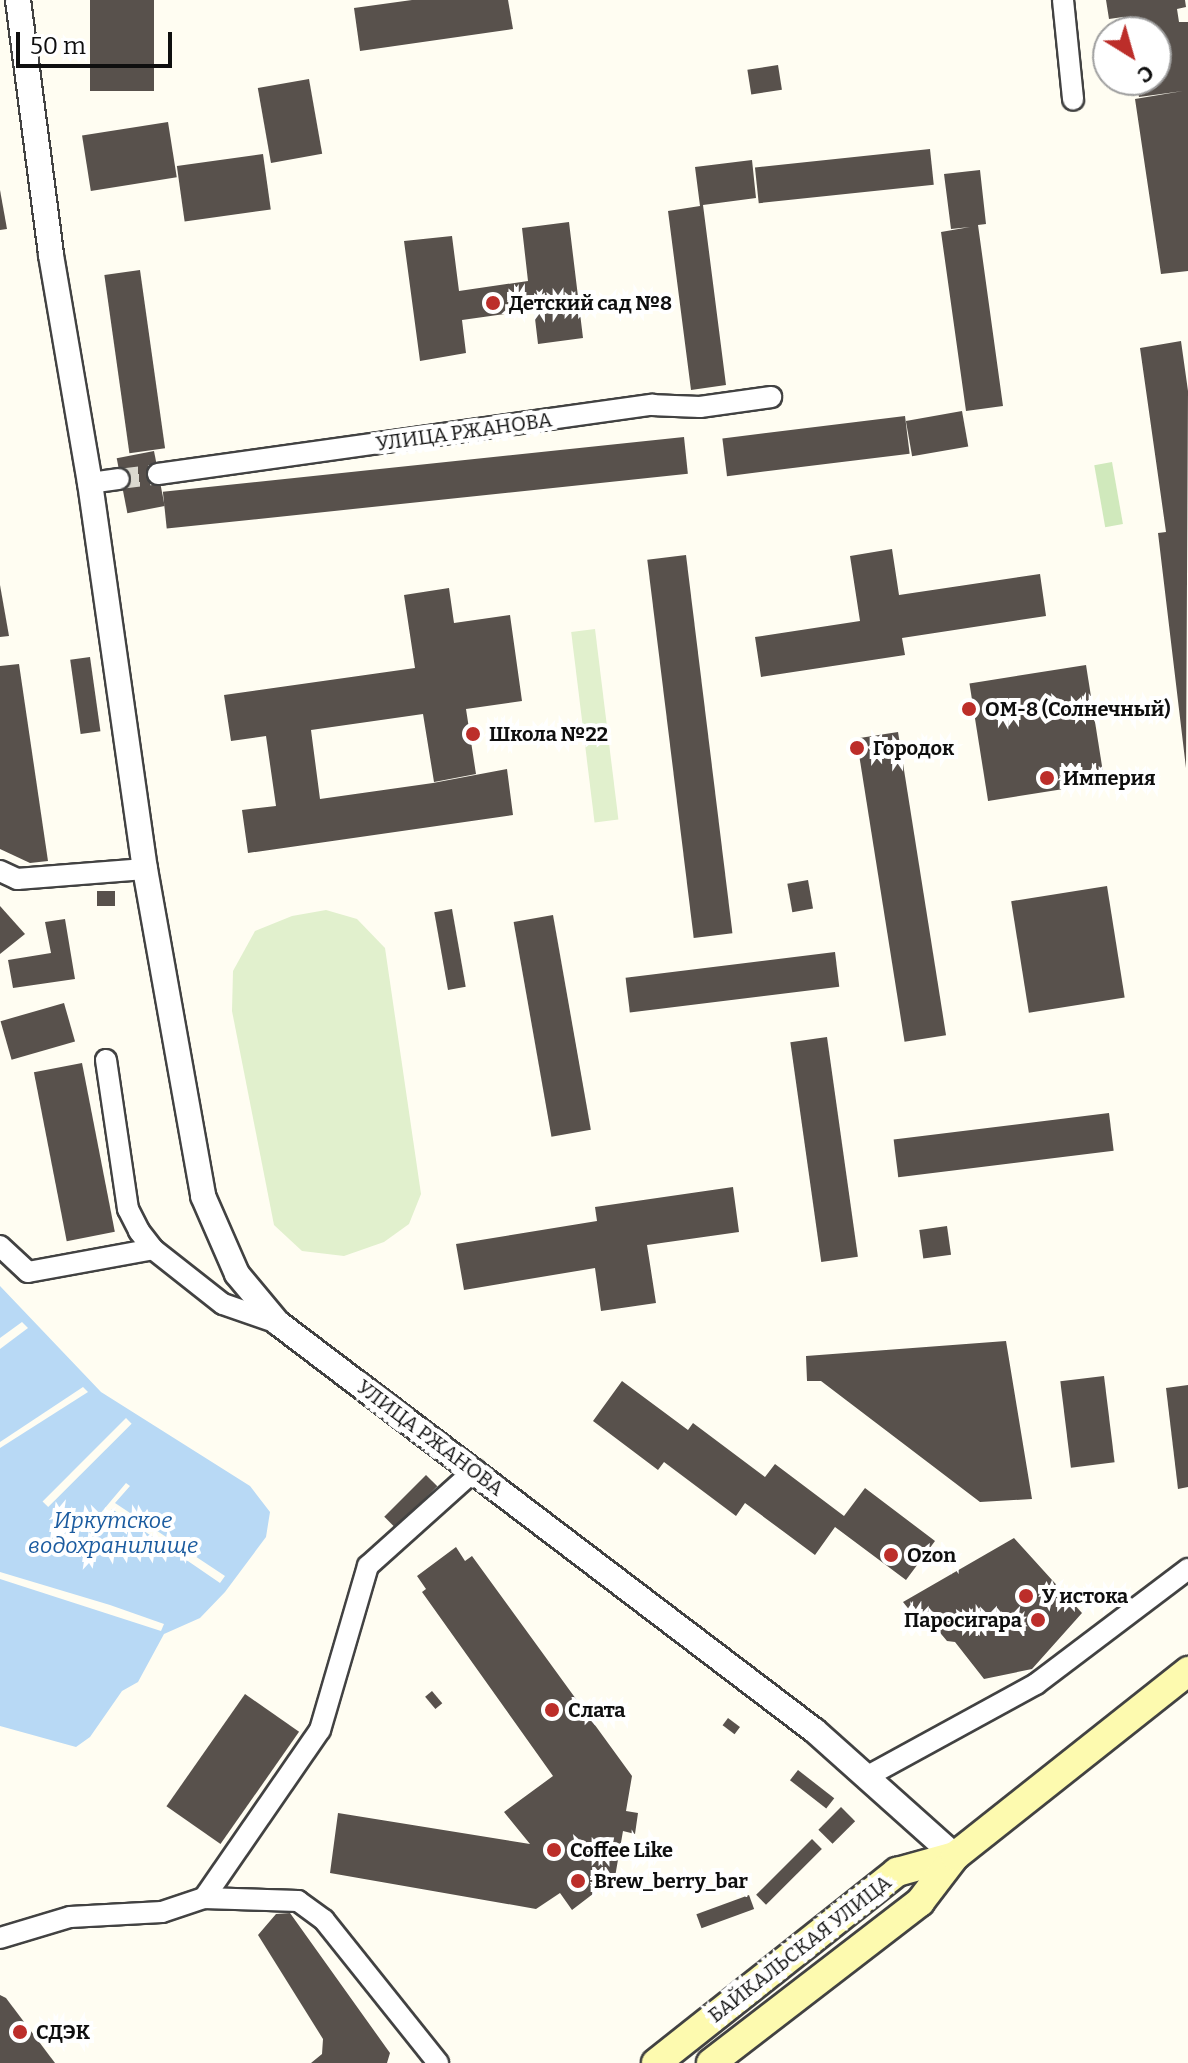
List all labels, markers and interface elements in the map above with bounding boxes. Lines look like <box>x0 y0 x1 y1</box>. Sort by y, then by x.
scale bar <box>20 16 176 66</box>
north arrow <box>1092 16 1172 96</box>
text: 50 m <box>30 32 86 60</box>
text: С <box>1132 59 1159 89</box>
place label: Детский сад №8 <box>509 291 672 315</box>
marker: Детский сад №8 <box>484 294 502 312</box>
street label: УЛИЦА РЖАНОВА <box>375 408 553 456</box>
place label: ОМ-8 (Солнечный) <box>985 697 1171 721</box>
marker: ОМ-8 (Солнечный) <box>960 700 978 718</box>
place label: Школа №22 <box>489 722 608 746</box>
marker: Школа №22 <box>464 725 482 743</box>
place label: Городок <box>873 736 954 760</box>
marker: Городок <box>848 739 866 757</box>
place label: Империя <box>1063 766 1156 790</box>
marker: Империя <box>1038 769 1056 787</box>
street label: УЛИЦА РЖАНОВА <box>352 1375 508 1501</box>
water label: Иркутское водохранилище <box>28 1507 198 1558</box>
place label: Ozon <box>907 1543 956 1567</box>
marker: Ozon <box>882 1546 900 1564</box>
place label: У истока <box>1042 1584 1128 1608</box>
marker: У истока <box>1017 1587 1035 1605</box>
place label: Паросигара <box>904 1608 1022 1632</box>
marker: Паросигара <box>1029 1611 1047 1629</box>
place label: Слата <box>568 1698 625 1722</box>
marker: Слата <box>543 1701 561 1719</box>
place label: Coffee Like <box>570 1838 673 1862</box>
marker: Coffee Like <box>545 1841 563 1859</box>
place label: Brew_berry_bar <box>594 1869 748 1893</box>
street label: БАЙКАЛЬСКАЯ УЛИЦА <box>704 1870 896 2028</box>
marker: Brew_berry_bar <box>569 1872 587 1890</box>
place label: СДЭК <box>36 2020 90 2044</box>
marker: СДЭК <box>11 2023 29 2041</box>

